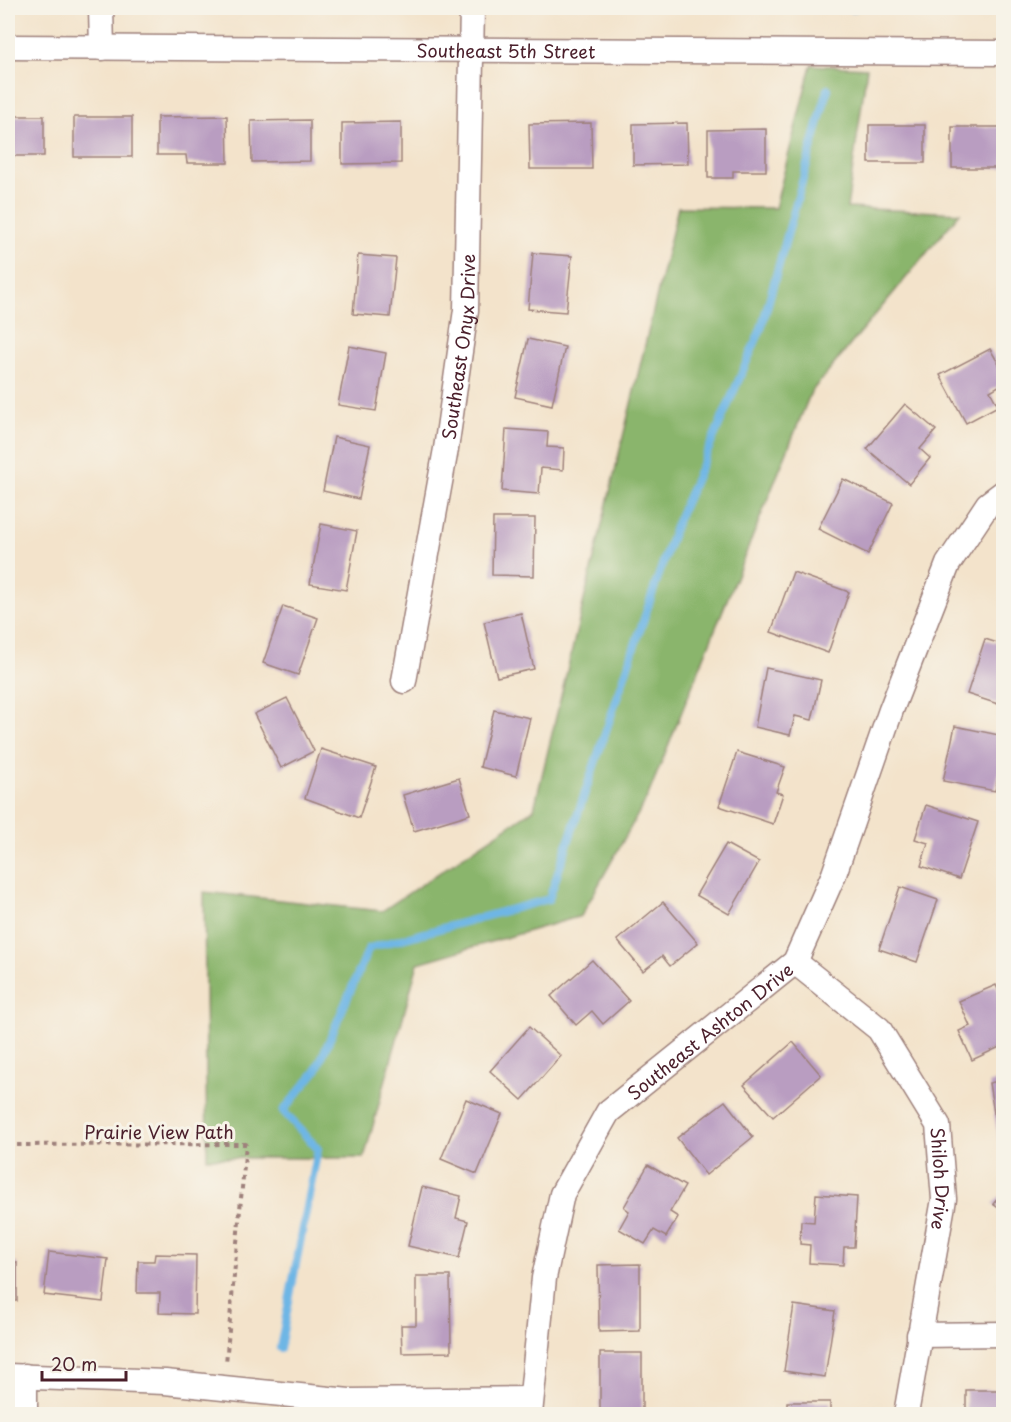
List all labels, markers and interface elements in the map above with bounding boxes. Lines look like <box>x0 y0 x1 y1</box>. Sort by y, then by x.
street label: Southeast 5th Street <box>416 36 596 64</box>
street label: Southeast Onyx Drive <box>434 253 481 441</box>
street label: Southeast Ashton Drive <box>621 955 799 1105</box>
street label: Prairie View Path <box>84 1118 234 1145</box>
street label: Shiloh Drive <box>925 1126 957 1232</box>
scale bar <box>42 1344 126 1382</box>
text: 20 m <box>51 1350 97 1377</box>

